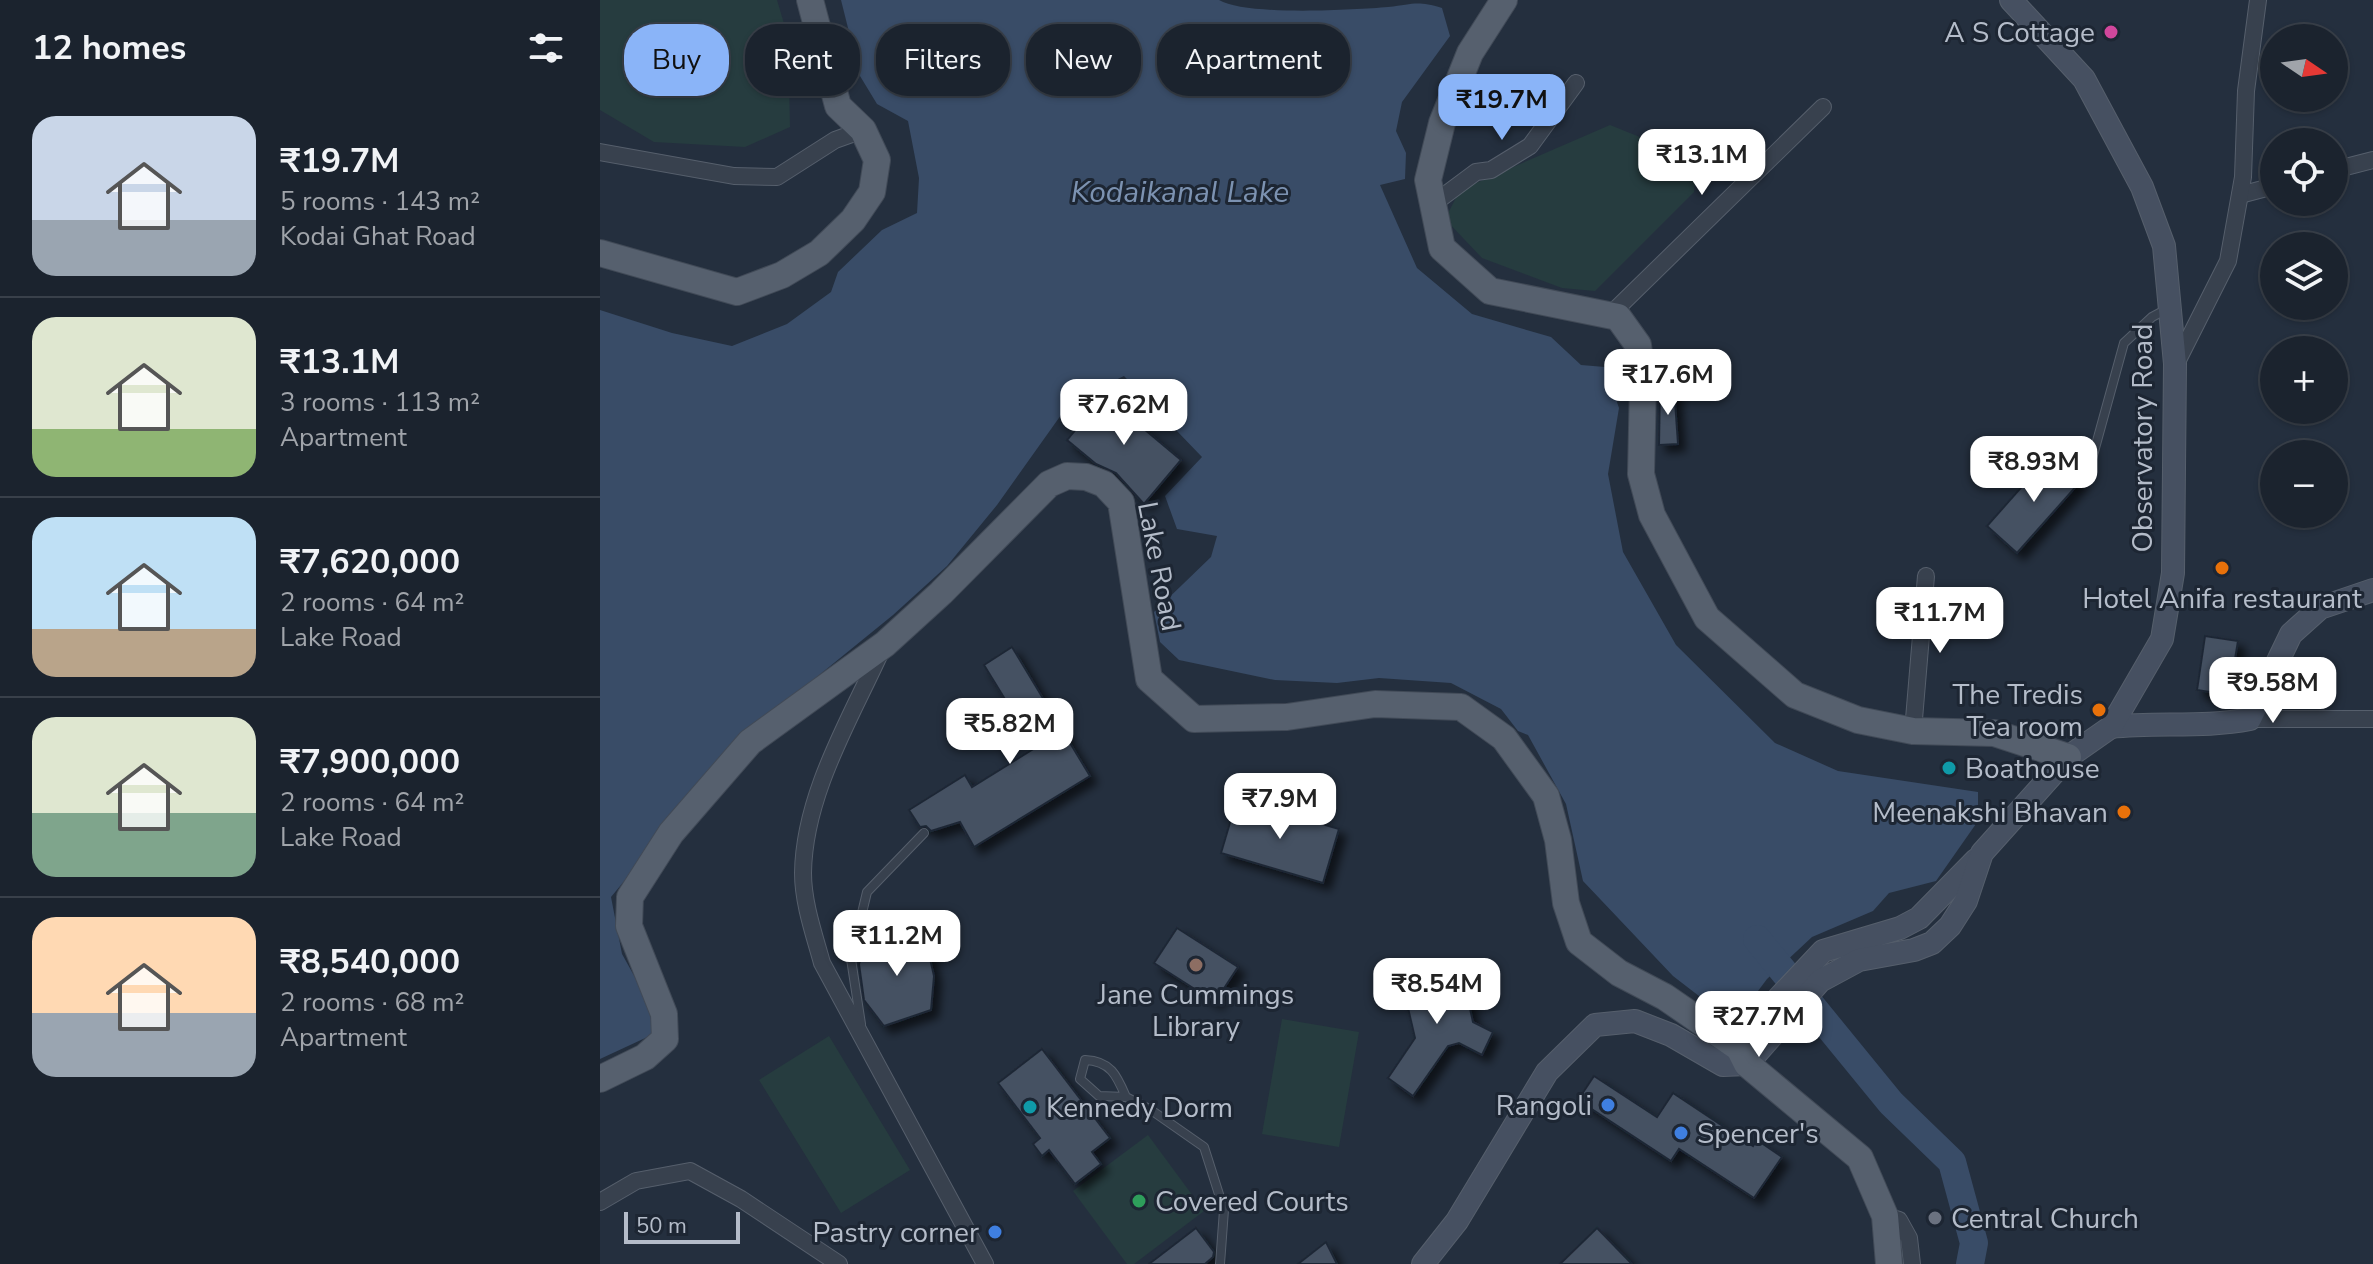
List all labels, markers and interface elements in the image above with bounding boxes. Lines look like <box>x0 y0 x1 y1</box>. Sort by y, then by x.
place label: A S Cottage <box>1944 14 2095 52</box>
marker: A S Cottage <box>2102 23 2120 41</box>
chip: Buy <box>624 24 729 96</box>
chip: Rent <box>745 24 860 96</box>
chip: Filters <box>876 24 1010 96</box>
chip: New <box>1026 24 1141 96</box>
chip: Apartment <box>1157 24 1350 96</box>
north arrow <box>2260 24 2348 112</box>
map controls <box>2260 24 2348 528</box>
text: 12 homes <box>32 25 186 71</box>
icon: filters <box>524 26 568 70</box>
pin: ₹19.7M <box>1437 74 1567 142</box>
text: ₹19.7M <box>1456 82 1548 117</box>
button: locate <box>2260 128 2348 216</box>
pin: ₹13.1M <box>1637 129 1767 197</box>
text: ₹13.1M <box>1656 137 1748 172</box>
text: ₹19.7M <box>280 138 400 184</box>
icon: home <box>96 148 192 244</box>
water label: Kodaikanal Lake <box>1071 172 1289 213</box>
text: 5 rooms · 143 m² <box>280 184 480 219</box>
text: Kodai Ghat Road <box>280 219 476 254</box>
button: layers <box>2260 232 2348 320</box>
street label: Observatory Road <box>2124 324 2162 552</box>
button: + <box>2260 336 2348 424</box>
text: ₹13.1M <box>280 339 400 385</box>
icon: home <box>96 349 192 445</box>
pin: ₹17.6M <box>1603 349 1733 417</box>
text: ₹17.6M <box>1622 357 1714 392</box>
pin: ₹7.62M <box>1059 379 1189 447</box>
text: 3 rooms · 113 m² <box>280 385 480 420</box>
text: ₹7.62M <box>1078 387 1170 422</box>
text: Apartment <box>280 420 407 455</box>
pin: ₹8.93M <box>1969 436 2099 504</box>
button: − <box>2260 440 2348 528</box>
text: ₹8.93M <box>1988 444 2080 479</box>
street label: Lake Road <box>1128 498 1190 634</box>
text: ₹7,620,000 <box>280 539 460 585</box>
icon: home <box>96 549 192 645</box>
marker: Hotel Anifa restaurant <box>2213 559 2231 577</box>
place label: Hotel Anifa restaurant <box>2082 580 2362 618</box>
text: 2 rooms · 64 m² <box>280 585 464 620</box>
pin: ₹11.7M <box>1875 587 2005 655</box>
text: ₹11.7M <box>1894 595 1986 630</box>
text: Lake Road <box>280 620 402 655</box>
pin: ₹9.58M <box>2208 657 2338 725</box>
text: ₹9.58M <box>2227 665 2319 700</box>
place label: The Tredis Tea room <box>1952 676 2083 746</box>
pin: ₹5.82M <box>945 698 1075 766</box>
marker: The Tredis Tea room <box>2090 701 2108 719</box>
text: ₹5.82M <box>964 706 1056 741</box>
text: ₹7,900,000 <box>280 739 460 785</box>
icon: home <box>96 749 192 845</box>
place label: Boathouse <box>1965 750 2100 788</box>
marker: Boathouse <box>1940 759 1958 777</box>
pin: ₹7.9M <box>1224 773 1336 841</box>
text: ₹7.9M <box>1242 781 1318 816</box>
text: 2 rooms · 64 m² <box>280 785 464 820</box>
place label: Meenakshi Bhavan <box>1872 794 2108 832</box>
marker: Meenakshi Bhavan <box>2115 803 2133 821</box>
text: Lake Road <box>280 820 402 855</box>
pin: ₹11.2M <box>832 910 962 978</box>
text: ₹11.2M <box>851 918 943 953</box>
text: ₹8,540,000 <box>280 939 460 985</box>
icon: home <box>96 949 192 1045</box>
marker: Jane Cummings Library <box>1187 956 1205 974</box>
pin: ₹8.54M <box>1372 958 1502 1026</box>
text: ₹8.54M <box>1391 966 1483 1001</box>
place label: Jane Cummings Library <box>1097 976 1294 1046</box>
text: 2 rooms · 68 m² <box>280 985 464 1020</box>
pin: ₹27.7M <box>1694 991 1824 1059</box>
text: ₹27.7M <box>1713 999 1805 1034</box>
text: Apartment <box>280 1020 407 1055</box>
place label: Rangoli <box>1496 1087 1592 1125</box>
place label: Kennedy Dorm <box>1046 1089 1233 1127</box>
marker: Rangoli <box>1599 1096 1617 1114</box>
marker: Kennedy Dorm <box>1021 1098 1039 1116</box>
place label: Spencer's <box>1697 1115 1819 1153</box>
marker: Spencer's <box>1672 1124 1690 1142</box>
place label: Covered Courts <box>1155 1183 1349 1221</box>
marker: Covered Courts <box>1130 1192 1148 1210</box>
place label: Central Church <box>1951 1200 2139 1238</box>
scale bar <box>624 1208 740 1244</box>
marker: Central Church <box>1926 1209 1944 1227</box>
text: 50 m <box>636 1211 687 1241</box>
place label: Pastry corner <box>812 1214 979 1252</box>
marker: Pastry corner <box>986 1223 1004 1241</box>

